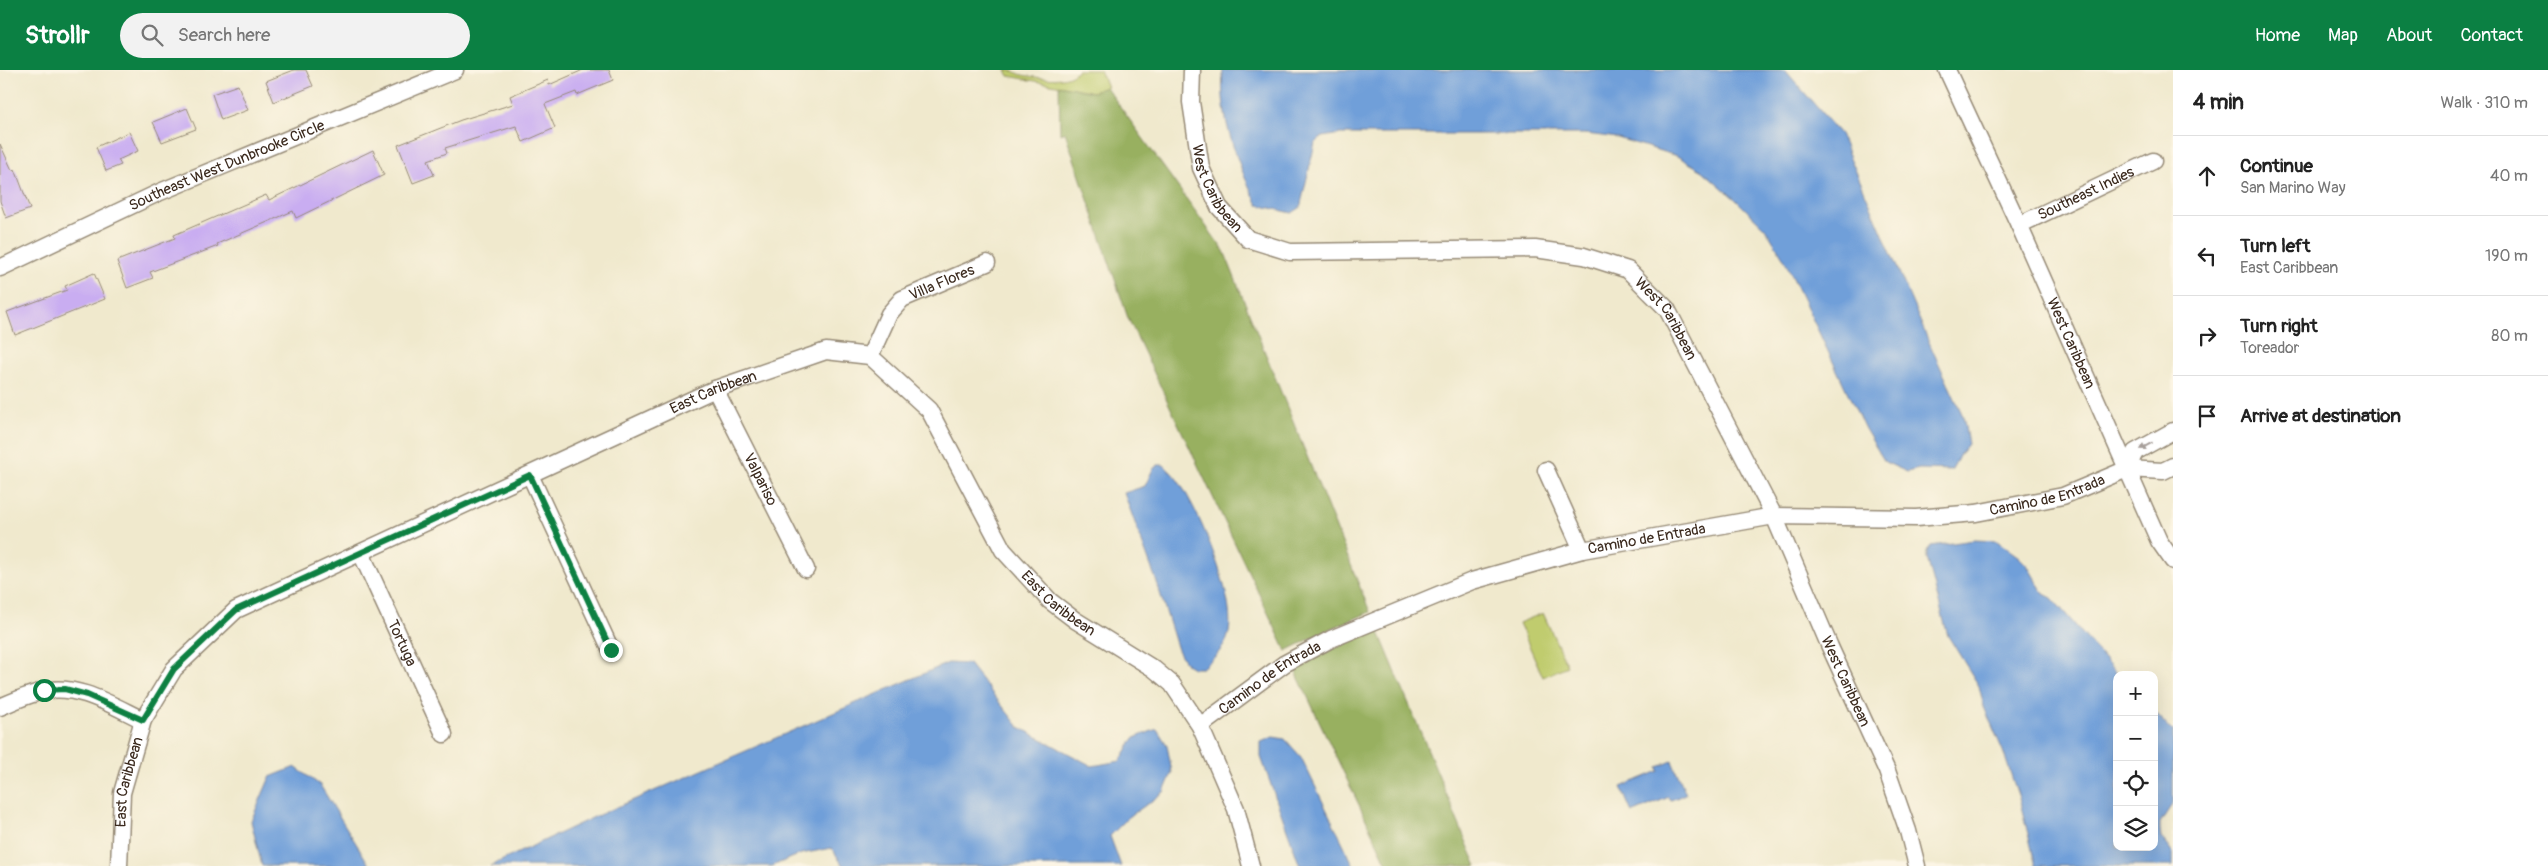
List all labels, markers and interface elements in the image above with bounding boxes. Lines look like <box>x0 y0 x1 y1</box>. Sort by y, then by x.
search box <box>120 13 470 58</box>
text: Strollr <box>25 21 90 50</box>
icon: search <box>138 21 166 49</box>
text: Search here <box>178 23 270 47</box>
text: Home <box>2255 24 2300 47</box>
text: Map <box>2328 24 2358 47</box>
text: About <box>2386 24 2432 47</box>
text: Contact <box>2460 24 2523 47</box>
text: 4 min <box>2193 89 2244 116</box>
text: Walk · 310 m <box>2441 93 2528 113</box>
street label: Southeast West Dunbrooke Circle <box>126 116 328 215</box>
street label: West Caribbean <box>1188 143 1247 237</box>
text: Continue <box>2240 154 2313 178</box>
street label: Southeast Indies <box>2035 162 2138 225</box>
icon: ahead <box>2193 162 2221 190</box>
text: 40 m <box>2490 166 2528 186</box>
text: San Marino Way <box>2240 178 2346 198</box>
text: Turn left <box>2240 234 2310 258</box>
icon: left <box>2193 242 2221 270</box>
text: 190 m <box>2485 246 2528 266</box>
text: East Caribbean <box>2240 258 2338 278</box>
street label: Villa Flores <box>906 260 978 305</box>
street label: West Caribbean <box>1631 273 1701 363</box>
street label: West Caribbean <box>2042 295 2099 392</box>
text: Turn right <box>2240 314 2318 338</box>
icon: right <box>2193 322 2221 350</box>
text: 80 m <box>2491 326 2528 346</box>
text: Toreador <box>2240 338 2299 358</box>
street label: East Caribbean <box>667 366 759 419</box>
icon: arrive <box>2193 402 2221 430</box>
text: Arrive at destination <box>2240 404 2401 428</box>
one-way arrow <box>2138 442 2153 450</box>
street label: Valpariso <box>739 450 781 509</box>
street label: Camino de Entrada <box>1988 470 2108 520</box>
street label: Camino de Entrada <box>1586 519 1707 559</box>
street label: East Caribbean <box>1017 567 1099 640</box>
street label: Tortuga <box>383 617 421 670</box>
street label: West Caribbean <box>1816 633 1874 730</box>
street label: Camino de Entrada <box>1215 637 1324 719</box>
route end <box>600 639 623 662</box>
map controls <box>2113 671 2158 851</box>
button: + <box>2113 671 2158 716</box>
route start <box>33 679 56 702</box>
button: − <box>2113 716 2158 761</box>
street label: East Caribbean <box>112 735 148 828</box>
button: locate <box>2113 761 2158 806</box>
button: layers <box>2113 806 2158 851</box>

